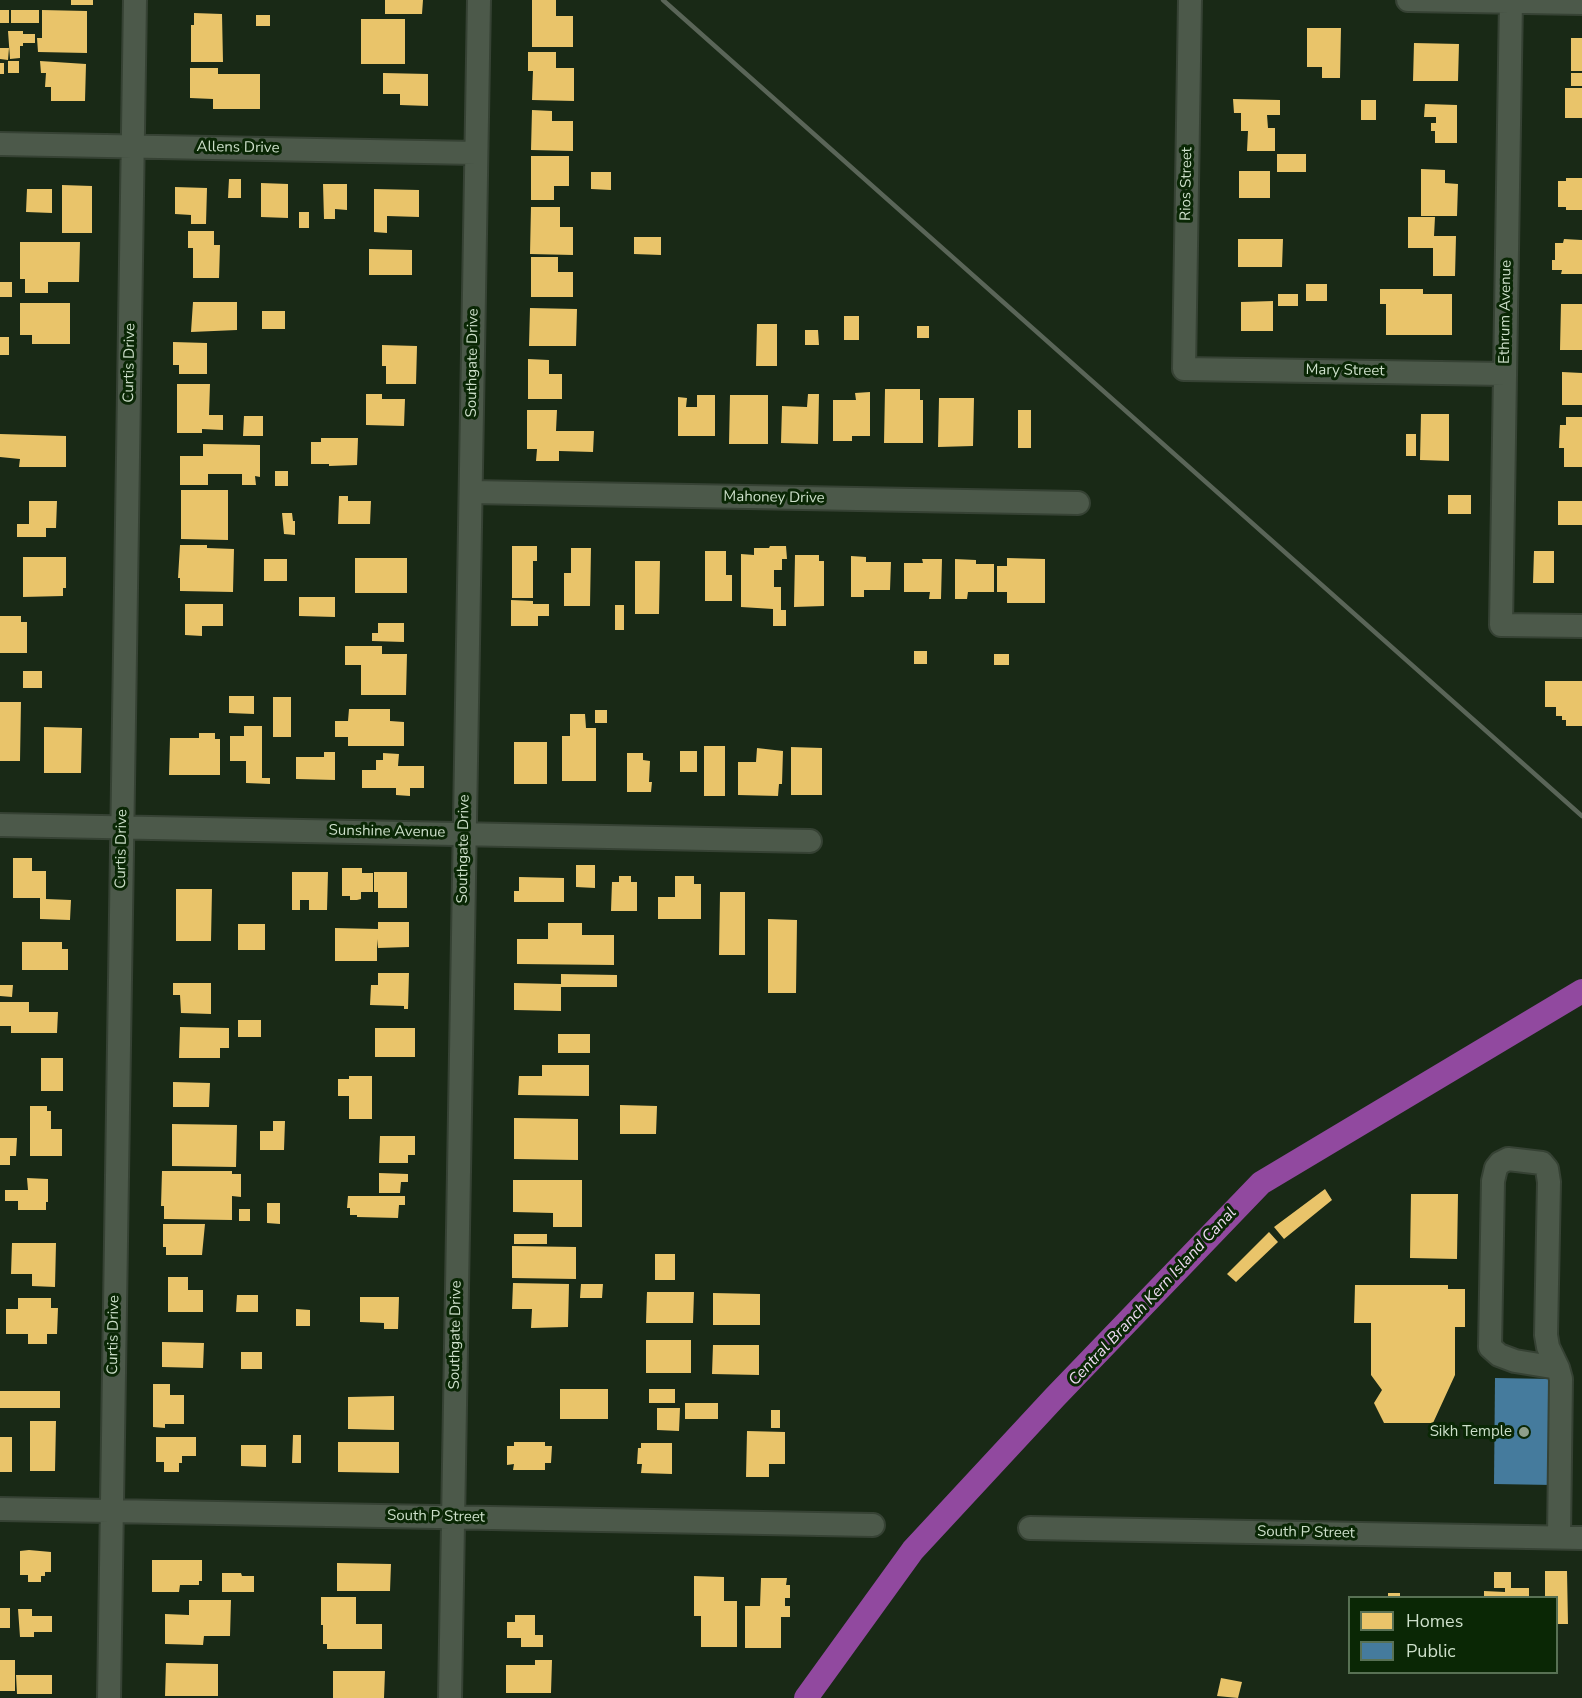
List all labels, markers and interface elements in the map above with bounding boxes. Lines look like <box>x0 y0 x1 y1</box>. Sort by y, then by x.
street label: Allens Drive <box>196 138 280 158</box>
street label: Rios Street <box>1177 147 1197 221</box>
street label: Ethrum Avenue <box>1496 260 1516 364</box>
street label: Southgate Drive <box>463 308 483 418</box>
street label: Curtis Drive <box>120 323 140 403</box>
street label: Mary Street <box>1305 361 1385 381</box>
street label: Mahoney Drive <box>723 488 825 508</box>
street label: Southgate Drive <box>454 794 474 904</box>
street label: Curtis Drive <box>112 809 132 889</box>
street label: Sunshine Avenue <box>328 822 446 842</box>
water label: Central Branch Kern Island Canal <box>1065 1204 1241 1390</box>
street label: Southgate Drive <box>446 1280 466 1390</box>
street label: Curtis Drive <box>104 1295 124 1375</box>
place label: Sikh Temple <box>1430 1423 1512 1441</box>
marker: Sikh Temple <box>1517 1425 1531 1439</box>
street label: South P Street <box>387 1507 485 1527</box>
street label: South P Street <box>1257 1523 1355 1543</box>
legend <box>1348 1596 1558 1674</box>
text: Homes <box>1406 1609 1463 1633</box>
text: Public <box>1406 1639 1456 1663</box>

